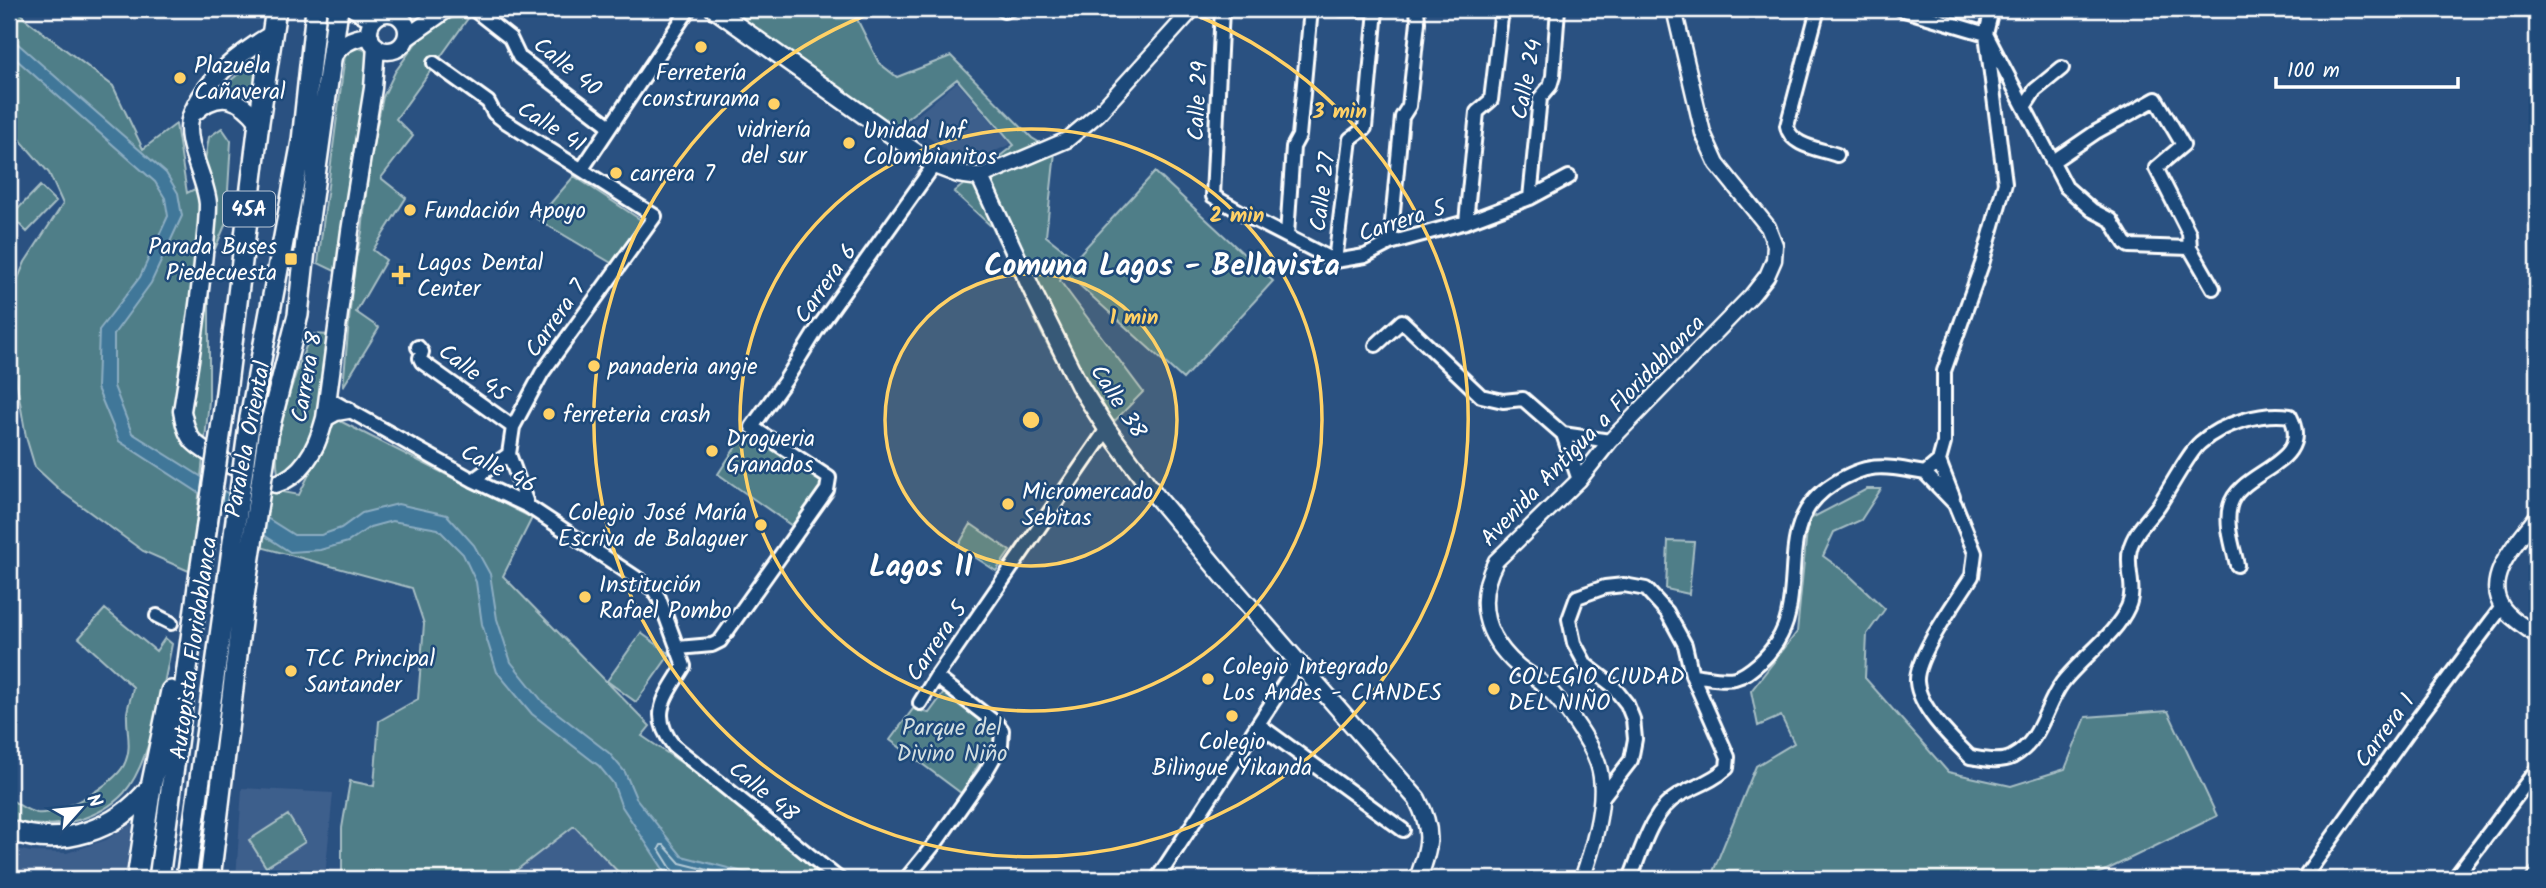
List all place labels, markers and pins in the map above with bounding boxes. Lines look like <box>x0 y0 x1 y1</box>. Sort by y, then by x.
marker: Ferretería construrama <box>693 39 709 55</box>
place label: Plazuela Cañaveral <box>194 49 286 111</box>
place label: Ferretería construrama <box>642 56 760 118</box>
marker: Plazuela Cañaveral <box>172 70 188 86</box>
marker: vidriería del sur <box>766 96 782 112</box>
place label: vidriería del sur <box>737 113 811 175</box>
place label: Unidad Inf Colombianitos <box>863 114 997 176</box>
marker: Unidad Inf Colombianitos <box>841 135 857 151</box>
place label: carrera 7 <box>630 157 716 193</box>
marker: carrera 7 <box>608 165 624 181</box>
place label: Fundación Apoyo <box>424 194 586 230</box>
marker: Fundación Apoyo <box>402 202 418 218</box>
place label: Parada Buses Piedecuesta <box>148 230 277 292</box>
place label: Lagos Dental Center <box>417 246 544 308</box>
marker: Parada Buses Piedecuesta <box>283 251 299 267</box>
marker: Lagos Dental Center <box>391 265 411 285</box>
place label: panaderia angie <box>607 350 758 386</box>
marker: panaderia angie <box>586 358 602 374</box>
place label: ferreteria crash <box>563 398 711 434</box>
marker: ferreteria crash <box>541 406 557 422</box>
centre of rings <box>1019 408 1043 432</box>
place label: Drogueria Granados <box>726 422 815 484</box>
marker: Drogueria Granados <box>704 443 720 459</box>
place label: Micromercado Sebitas <box>1022 475 1153 537</box>
place label: Colegio José María Escriva de Balaguer <box>558 496 748 558</box>
marker: Micromercado Sebitas <box>1000 496 1016 512</box>
marker: Colegio José María Escriva de Balaguer <box>753 517 769 533</box>
place label: Institución Rafael Pombo <box>599 568 732 630</box>
marker: Institución Rafael Pombo <box>577 589 593 605</box>
place label: TCC Principal Santander <box>305 642 435 704</box>
place label: Colegio Integrado Los Andes - CIANDES <box>1222 650 1442 712</box>
place label: COLEGIO CIUDAD DEL NIÑO <box>1508 660 1685 722</box>
marker: TCC Principal Santander <box>283 663 299 679</box>
marker: Colegio Integrado Los Andes - CIANDES <box>1200 671 1216 687</box>
marker: COLEGIO CIUDAD DEL NIÑO <box>1486 681 1502 697</box>
marker: Colegio Bilingue Yikanda <box>1224 708 1240 724</box>
place label: Colegio Bilingue Yikanda <box>1152 725 1312 787</box>

